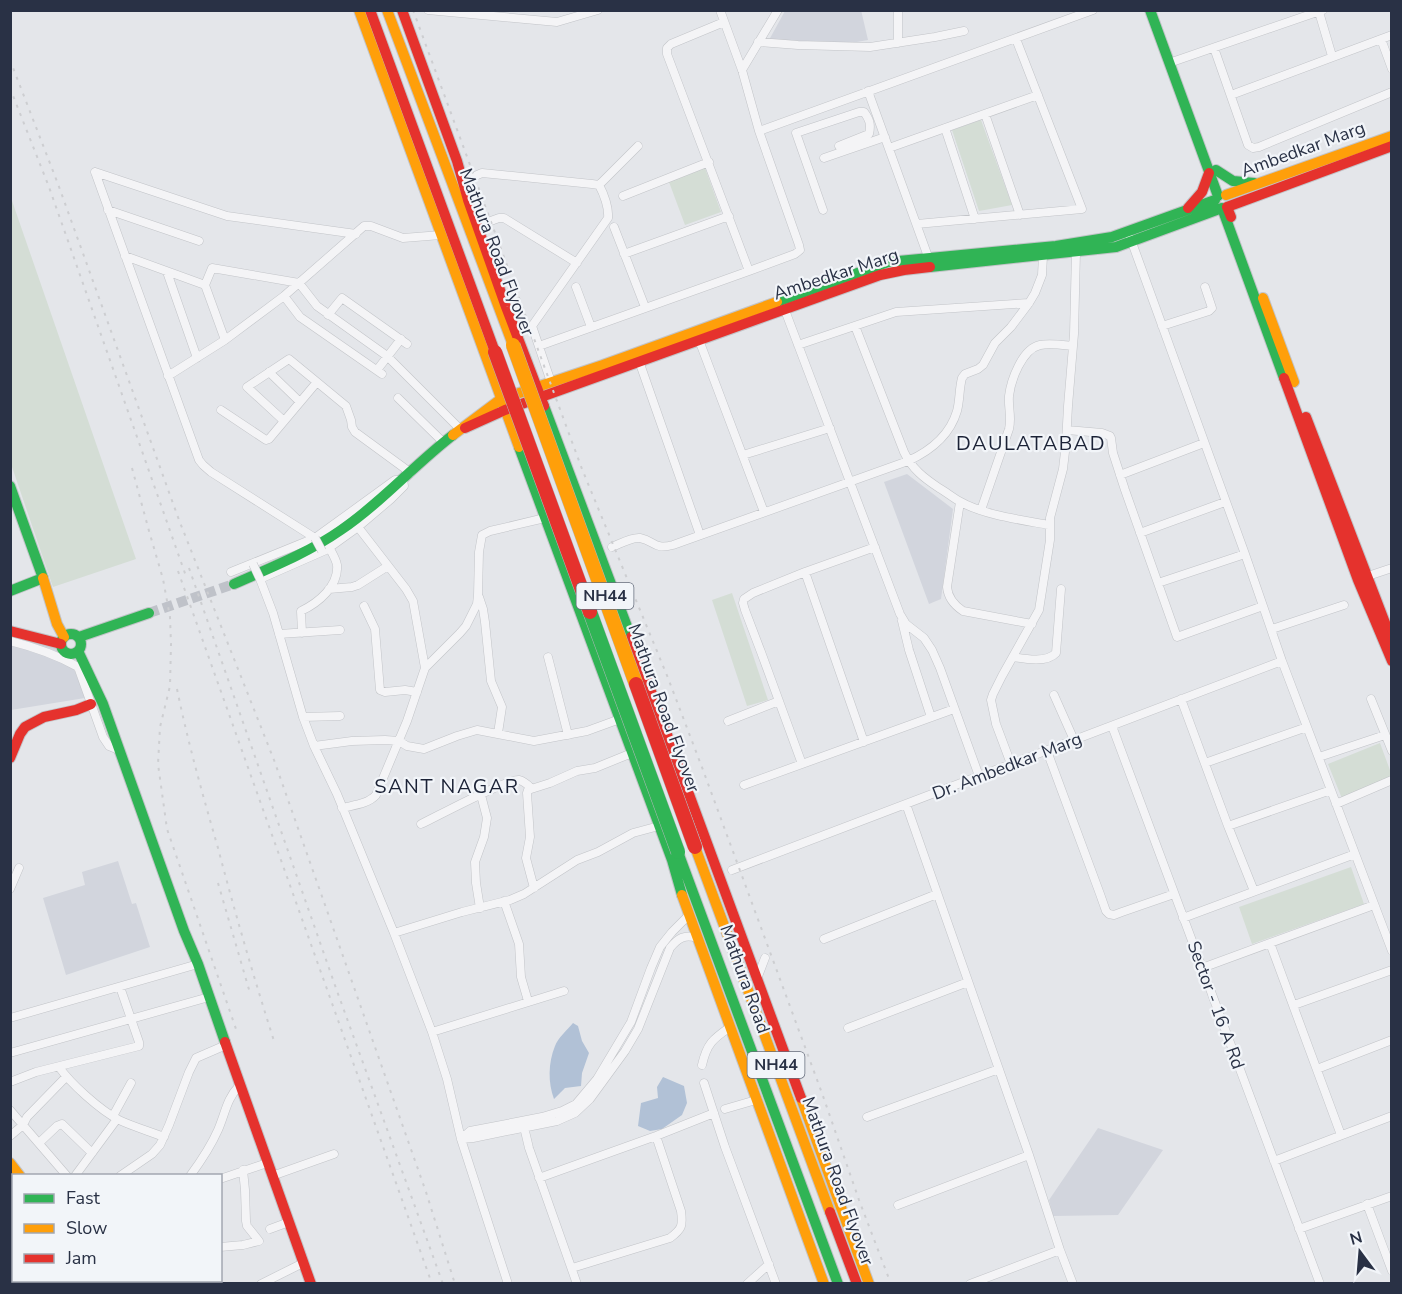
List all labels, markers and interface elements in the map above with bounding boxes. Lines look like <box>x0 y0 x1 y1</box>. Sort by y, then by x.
street label: Ambedkar Marg <box>1238 115 1368 183</box>
street label: Mathura Road Flyover <box>454 165 540 340</box>
street label: Ambedkar Marg <box>770 242 902 306</box>
district label: DAULATABAD <box>956 430 1106 457</box>
road number: NH44 <box>576 583 634 609</box>
street label: Mathura Road Flyover <box>622 620 706 796</box>
street label: Dr. Ambedkar Marg <box>929 726 1085 806</box>
district label: SANT NAGAR <box>374 773 520 800</box>
street label: Mathura Road <box>714 921 776 1037</box>
street label: Sector - 16 A Rd <box>1182 938 1250 1072</box>
road number: NH44 <box>748 1052 804 1078</box>
street label: Mathura Road Flyover <box>796 1093 880 1269</box>
legend <box>12 1174 222 1282</box>
text: Fast <box>66 1186 101 1210</box>
text: Slow <box>66 1216 107 1240</box>
north arrow <box>1330 1222 1390 1282</box>
text: N <box>1347 1226 1365 1251</box>
text: Jam <box>65 1246 97 1270</box>

